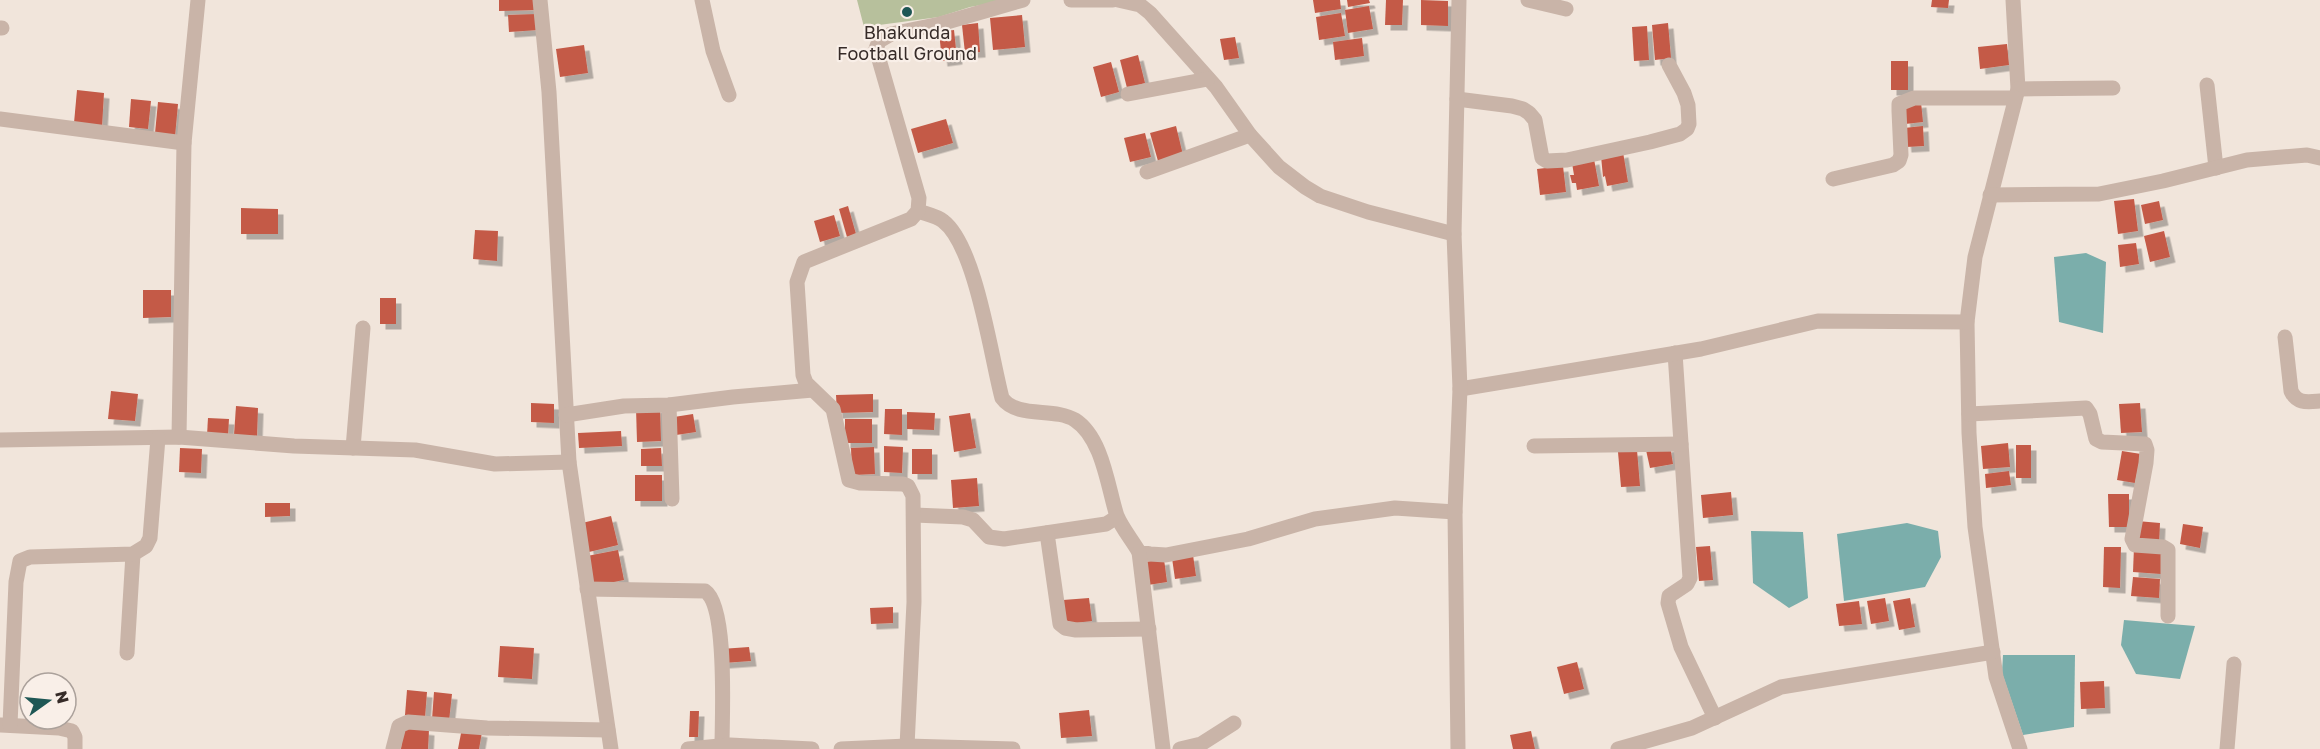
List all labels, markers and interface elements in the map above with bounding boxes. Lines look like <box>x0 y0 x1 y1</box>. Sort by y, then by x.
marker: Bhakunda Football Ground <box>900 5 914 19</box>
place label: Bhakunda Football Ground <box>837 21 977 64</box>
north arrow <box>18 671 78 731</box>
text: N <box>51 689 74 706</box>

